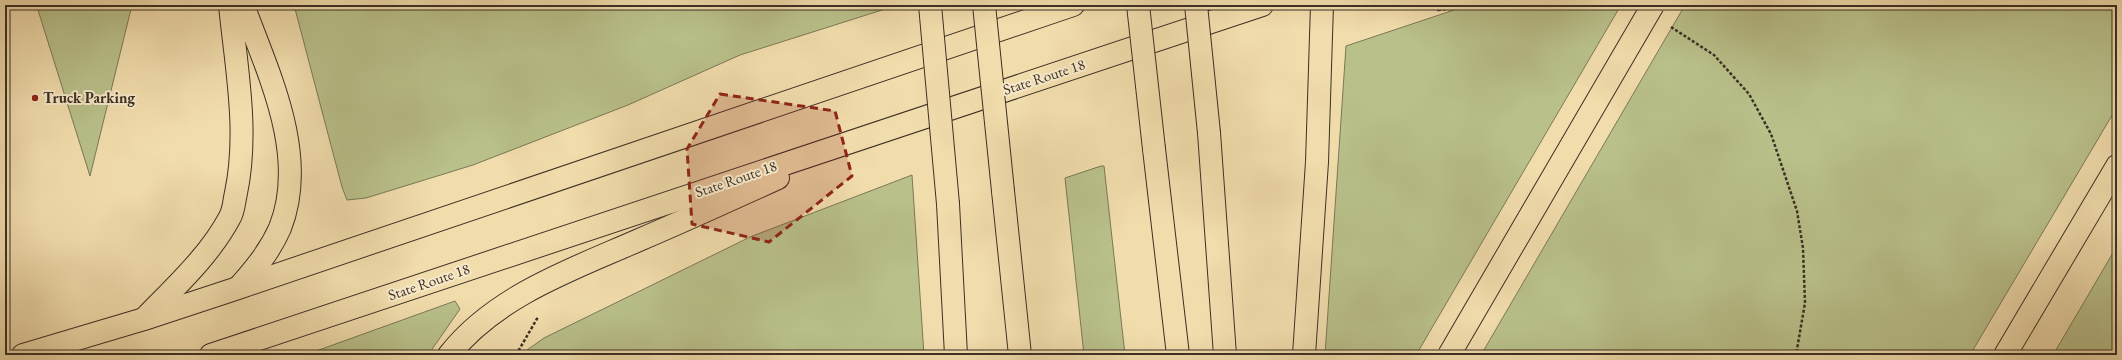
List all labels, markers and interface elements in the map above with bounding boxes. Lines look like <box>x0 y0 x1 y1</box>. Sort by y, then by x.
street label: State Route 18 <box>1000 54 1087 99</box>
place label: Truck Parking <box>43 88 135 107</box>
marker: Truck Parking <box>30 93 40 103</box>
street label: State Route 18 <box>692 156 779 201</box>
street label: State Route 18 <box>385 259 472 304</box>

